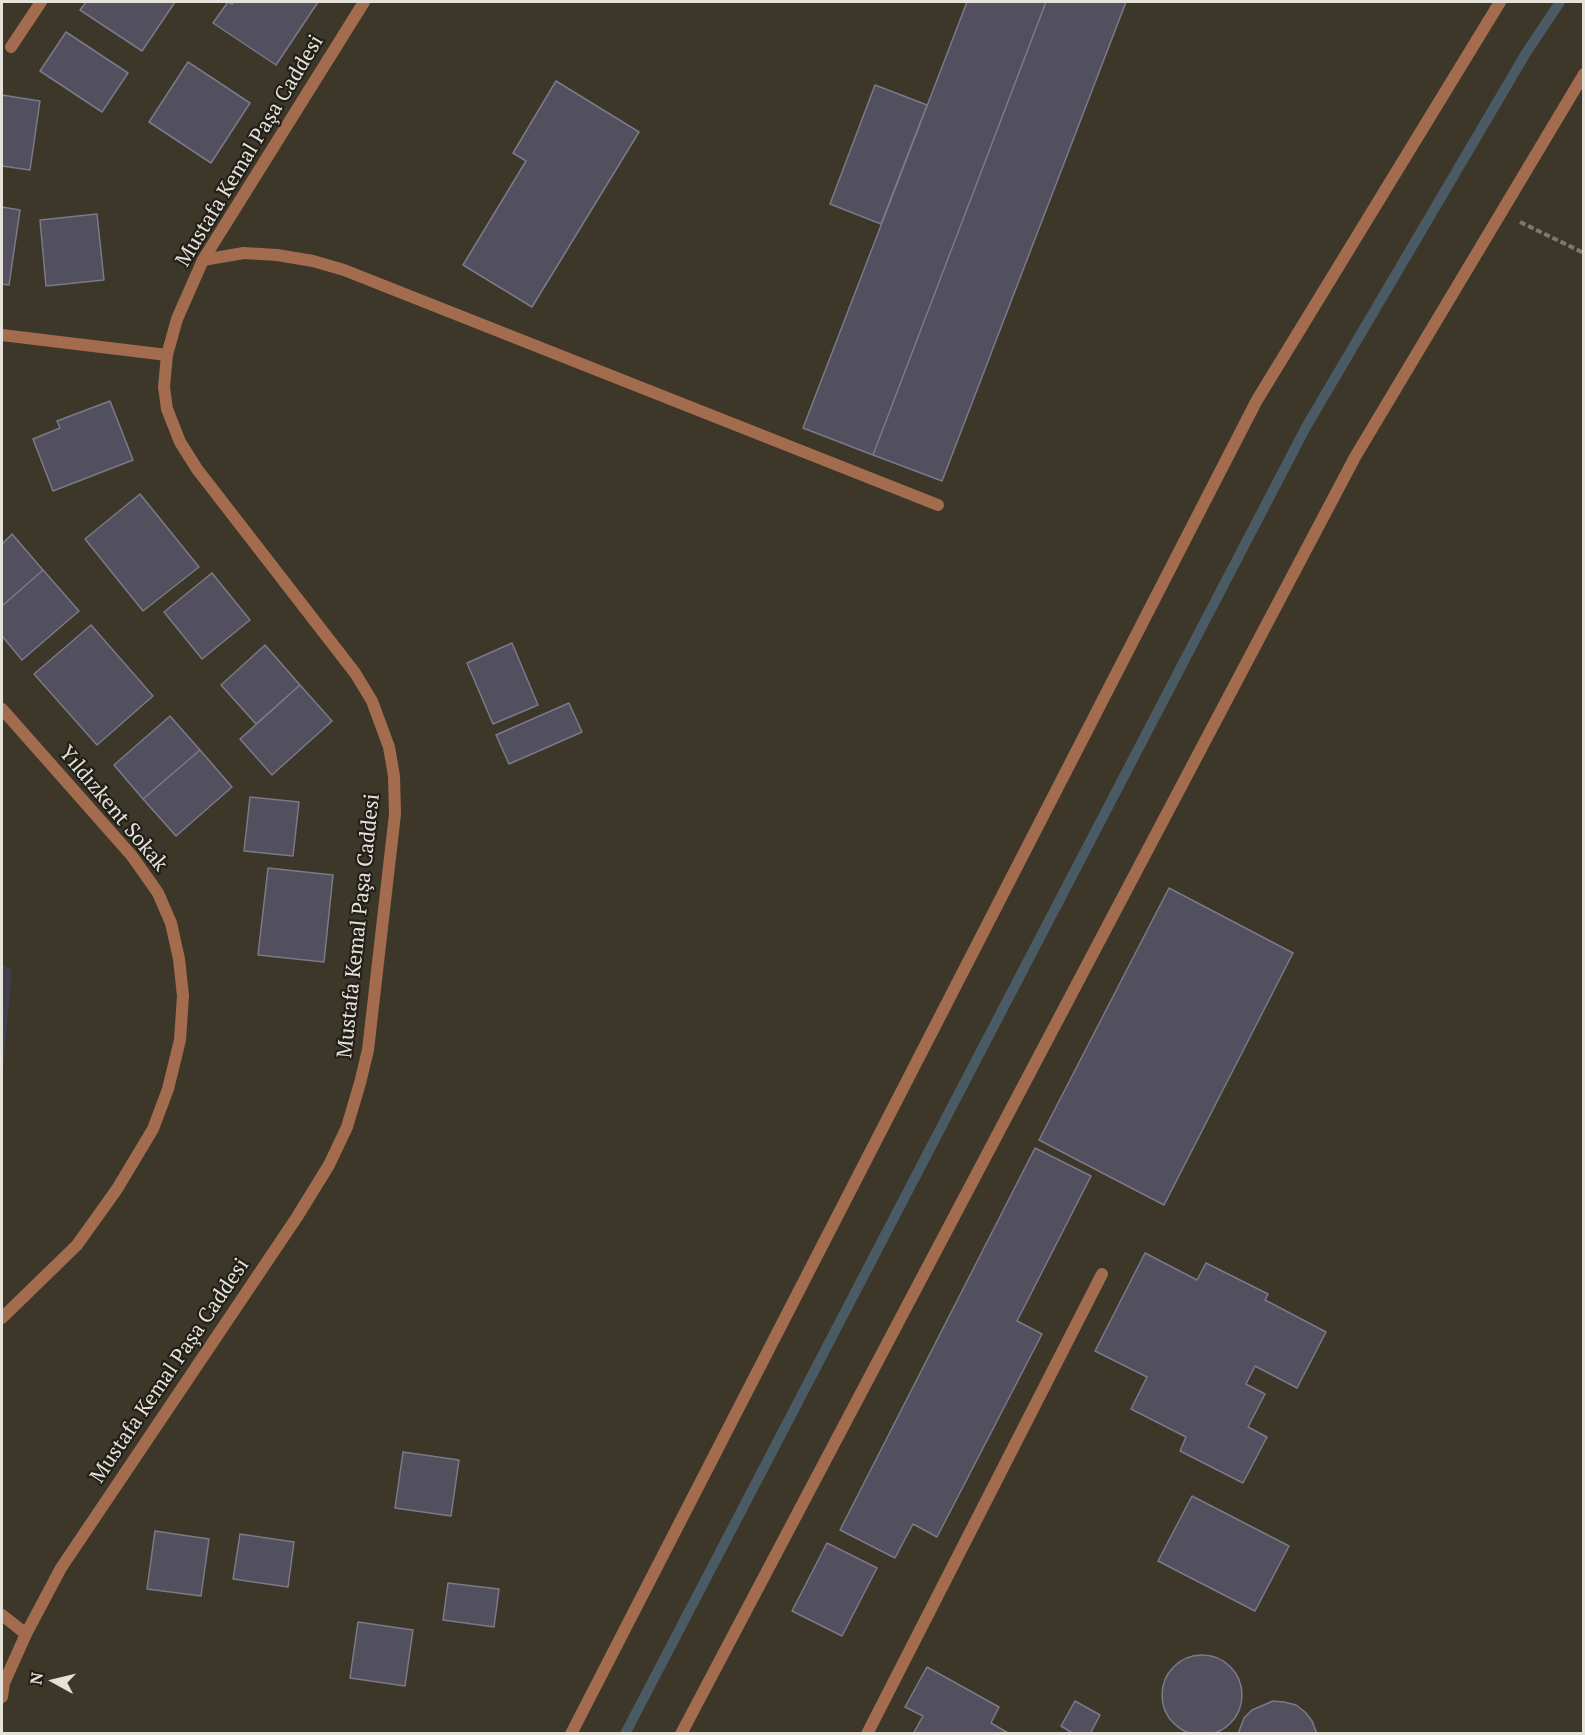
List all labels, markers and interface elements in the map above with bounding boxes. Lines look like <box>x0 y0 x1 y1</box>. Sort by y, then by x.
street label: Mustafa Kemal Paşa Caddesi <box>171 31 329 271</box>
street label: Yıldızkent Sokak <box>53 741 173 877</box>
street label: Mustafa Kemal Paşa Caddesi <box>333 793 385 1059</box>
street label: Mustafa Kemal Paşa Caddesi <box>85 1254 255 1488</box>
north arrow <box>24 1651 84 1711</box>
text: N <box>24 1671 48 1686</box>

